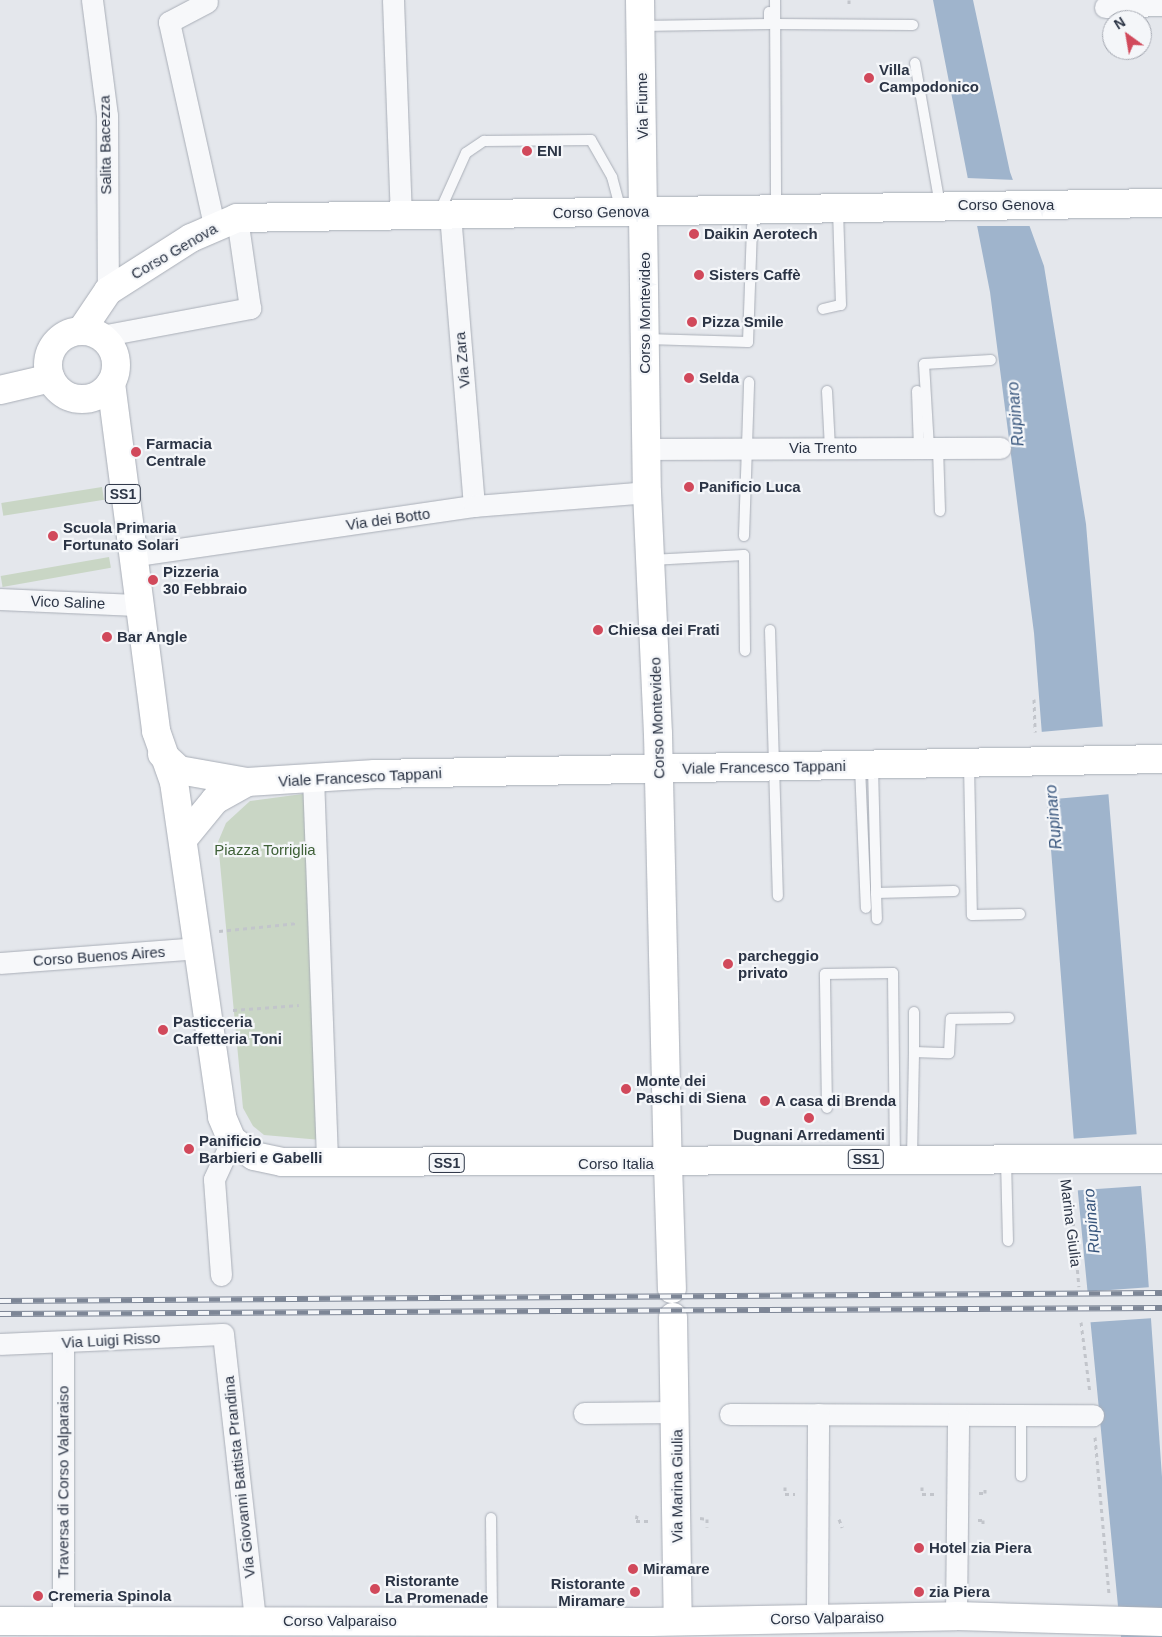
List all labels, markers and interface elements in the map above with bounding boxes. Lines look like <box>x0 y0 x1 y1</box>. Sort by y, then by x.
north arrow <box>1102 10 1152 60</box>
text: N <box>1111 14 1128 33</box>
place label: Villa Campodonico <box>879 60 979 95</box>
street label: Via Fiume <box>632 72 652 140</box>
marker: Villa Campodonico <box>863 72 875 84</box>
street label: Salita Bacezza <box>95 95 115 195</box>
place label: ENI <box>537 142 562 160</box>
marker: ENI <box>521 145 533 157</box>
street label: Corso Genova <box>958 196 1054 214</box>
street label: Corso Genova <box>552 202 650 222</box>
street label: Corso Genova <box>128 219 220 283</box>
place label: Daikin Aerotech <box>704 225 818 243</box>
marker: Daikin Aerotech <box>688 228 700 240</box>
street label: Corso Montevideo <box>636 252 654 374</box>
place label: Sisters Caffè <box>709 266 801 284</box>
marker: Sisters Caffè <box>693 269 705 281</box>
place label: Pizza Smile <box>702 313 784 331</box>
marker: Pizza Smile <box>686 316 698 328</box>
street label: Via Zara <box>451 331 473 389</box>
place label: Selda <box>699 369 739 387</box>
marker: Selda <box>683 372 695 384</box>
water label: Rupinaro <box>1004 381 1028 447</box>
place label: Farmacia Centrale <box>146 434 212 469</box>
street label: Via Trento <box>789 439 857 457</box>
marker: Farmacia Centrale <box>130 446 142 458</box>
place label: Panificio Luca <box>699 478 801 496</box>
marker: Panificio Luca <box>683 481 695 493</box>
road number: SS1 <box>104 482 142 506</box>
street label: Via dei Botto <box>345 504 431 534</box>
place label: Scuola Primaria Fortunato Solari <box>63 518 179 553</box>
marker: Scuola Primaria Fortunato Solari <box>47 530 59 542</box>
place label: Pizzeria 30 Febbraio <box>163 562 247 597</box>
marker: Pizzeria 30 Febbraio <box>147 574 159 586</box>
street label: Vico Saline <box>30 592 106 612</box>
place label: Chiesa dei Frati <box>608 621 720 639</box>
marker: Chiesa dei Frati <box>592 624 604 636</box>
place label: Bar Angle <box>117 628 188 646</box>
marker: Bar Angle <box>101 631 113 643</box>
street label: Corso Montevideo <box>646 657 668 779</box>
street label: Viale Francesco Tappani <box>682 757 846 777</box>
street label: Viale Francesco Tappani <box>278 764 442 790</box>
water label: Rupinaro <box>1042 784 1066 850</box>
park label: Piazza Torriglia <box>214 841 316 859</box>
street label: Corso Buenos Aires <box>32 942 166 970</box>
place label: parcheggio privato <box>738 946 819 981</box>
marker: parcheggio privato <box>722 958 734 970</box>
place label: Pasticceria Caffetteria Toni <box>173 1012 282 1047</box>
marker: Pasticceria Caffetteria Toni <box>157 1024 169 1036</box>
place label: Monte dei Paschi di Siena <box>636 1071 746 1106</box>
marker: Monte dei Paschi di Siena <box>620 1083 632 1095</box>
place label: A casa di Brenda <box>775 1092 897 1110</box>
marker: A casa di Brenda <box>759 1095 771 1107</box>
marker: Dugnani Arredamenti <box>803 1112 815 1124</box>
place label: Dugnani Arredamenti <box>733 1126 885 1144</box>
place label: Panificio Barbieri e Gabelli <box>199 1131 322 1166</box>
marker: Panificio Barbieri e Gabelli <box>183 1143 195 1155</box>
road number: SS1 <box>847 1148 885 1170</box>
road number: SS1 <box>428 1152 466 1174</box>
street label: Corso Italia <box>578 1155 654 1173</box>
street label: Marina Giulia <box>1057 1178 1085 1268</box>
water label: Rupinaro <box>1080 1188 1104 1254</box>
street label: Via Luigi Risso <box>61 1328 161 1352</box>
street label: Via Giovanni Battista Prandina <box>219 1375 259 1579</box>
street label: Traversa di Corso Valparaiso <box>54 1386 72 1578</box>
street label: Via Marina Giulia <box>668 1429 686 1543</box>
place label: Hotel zia Piera <box>929 1539 1032 1557</box>
marker: Hotel zia Piera <box>913 1542 925 1554</box>
place label: Miramare <box>643 1560 710 1578</box>
marker: Miramare <box>627 1563 639 1575</box>
place label: Ristorante La Promenade <box>385 1571 488 1606</box>
place label: Ristorante Miramare <box>551 1574 625 1609</box>
marker: Ristorante La Promenade <box>369 1583 381 1595</box>
place label: zia Piera <box>929 1583 990 1601</box>
marker: Ristorante Miramare <box>629 1586 641 1598</box>
marker: zia Piera <box>913 1586 925 1598</box>
place label: Cremeria Spinola <box>48 1587 171 1605</box>
marker: Cremeria Spinola <box>32 1590 44 1602</box>
street label: Corso Valparaiso <box>770 1608 884 1628</box>
street label: Corso Valparaiso <box>283 1612 397 1630</box>

